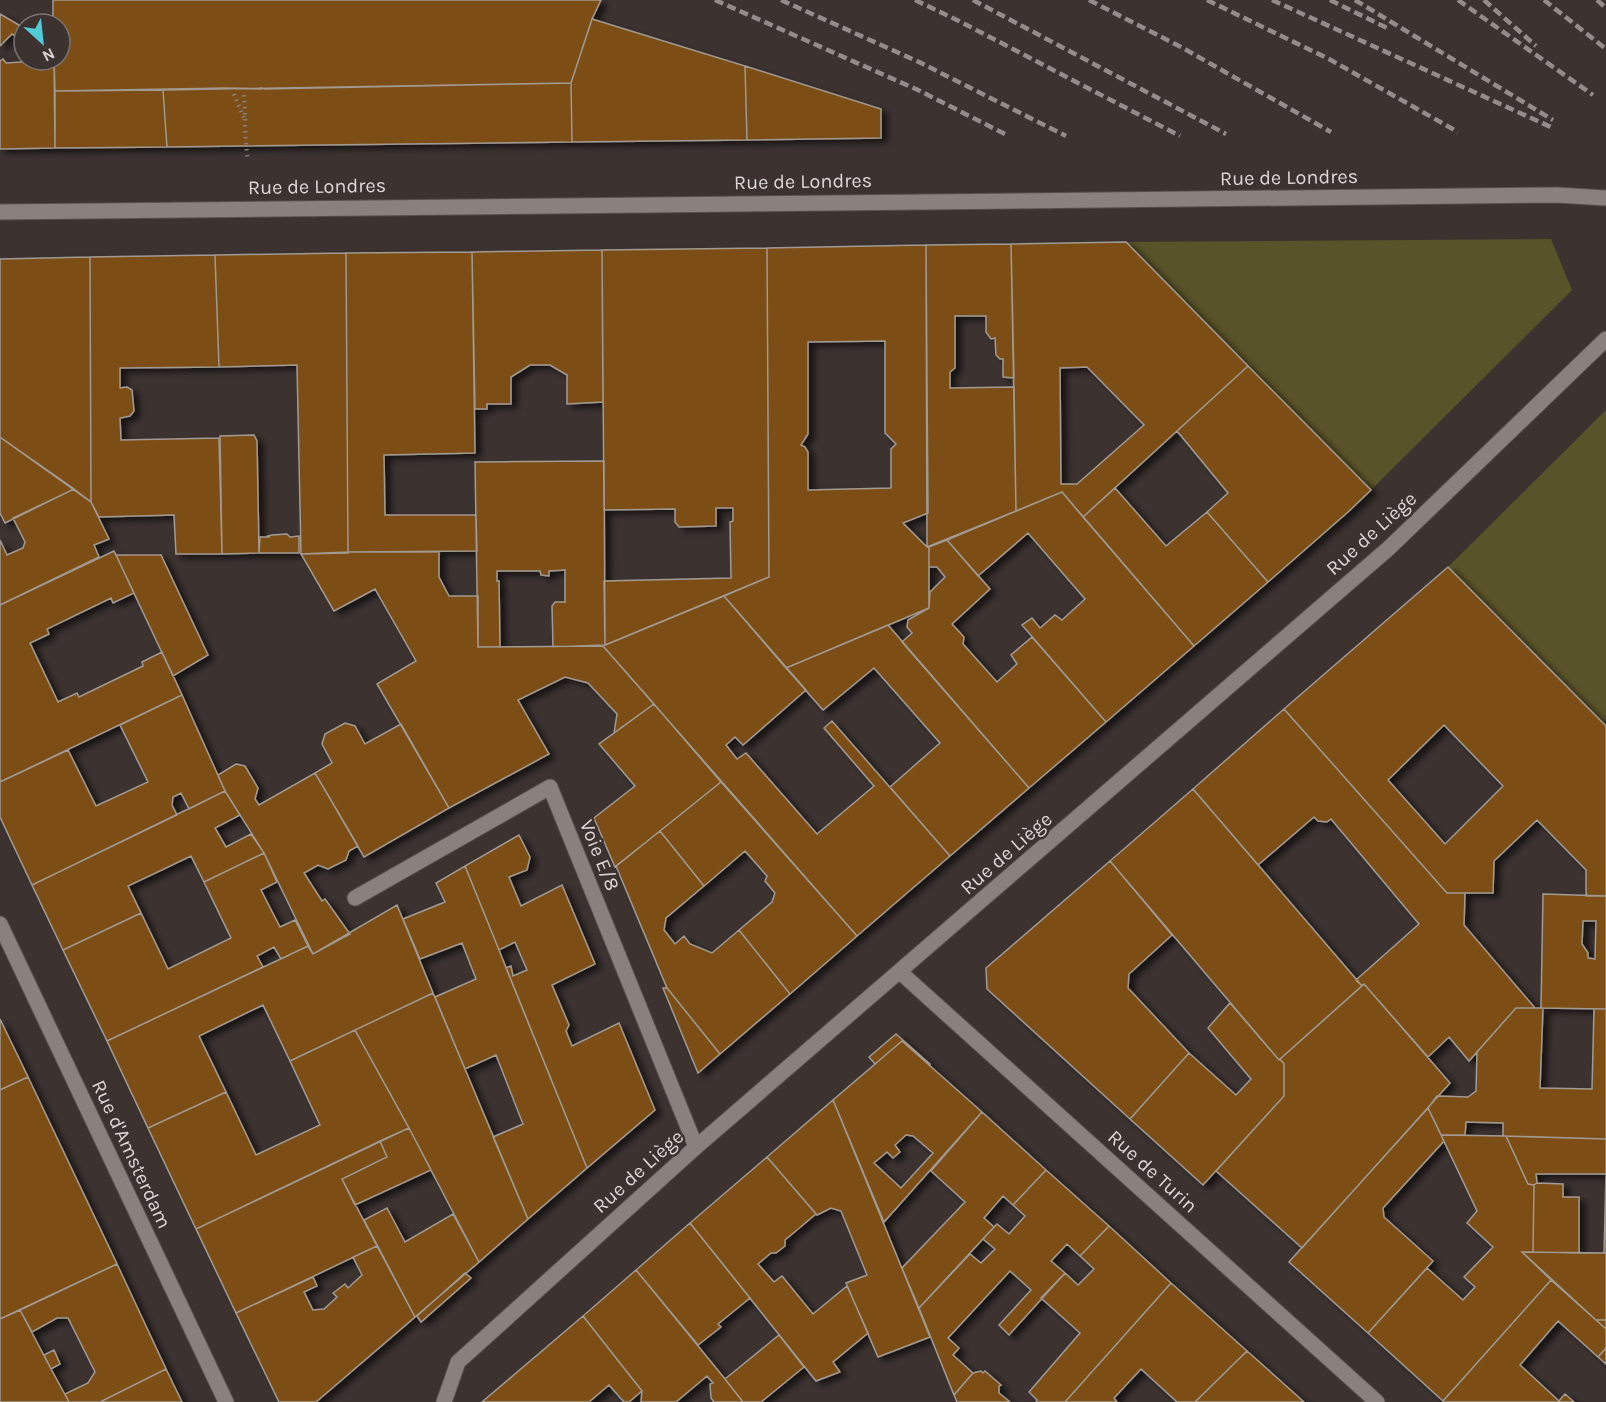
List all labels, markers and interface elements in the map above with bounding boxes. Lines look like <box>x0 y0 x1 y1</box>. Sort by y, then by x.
north arrow <box>12 12 72 72</box>
text: N <box>39 44 58 66</box>
street label: Rue de Londres <box>1220 165 1358 190</box>
street label: Rue de Londres <box>734 169 872 194</box>
street label: Rue de Londres <box>248 174 386 199</box>
street label: Rue de Liège <box>1322 487 1421 580</box>
street label: Rue de Liège <box>956 808 1057 899</box>
street label: Voie E/8 <box>575 816 624 894</box>
street label: Rue d'Amsterdam <box>87 1076 176 1232</box>
street label: Rue de Liège <box>589 1125 688 1218</box>
street label: Rue de Turin <box>1103 1125 1202 1217</box>

